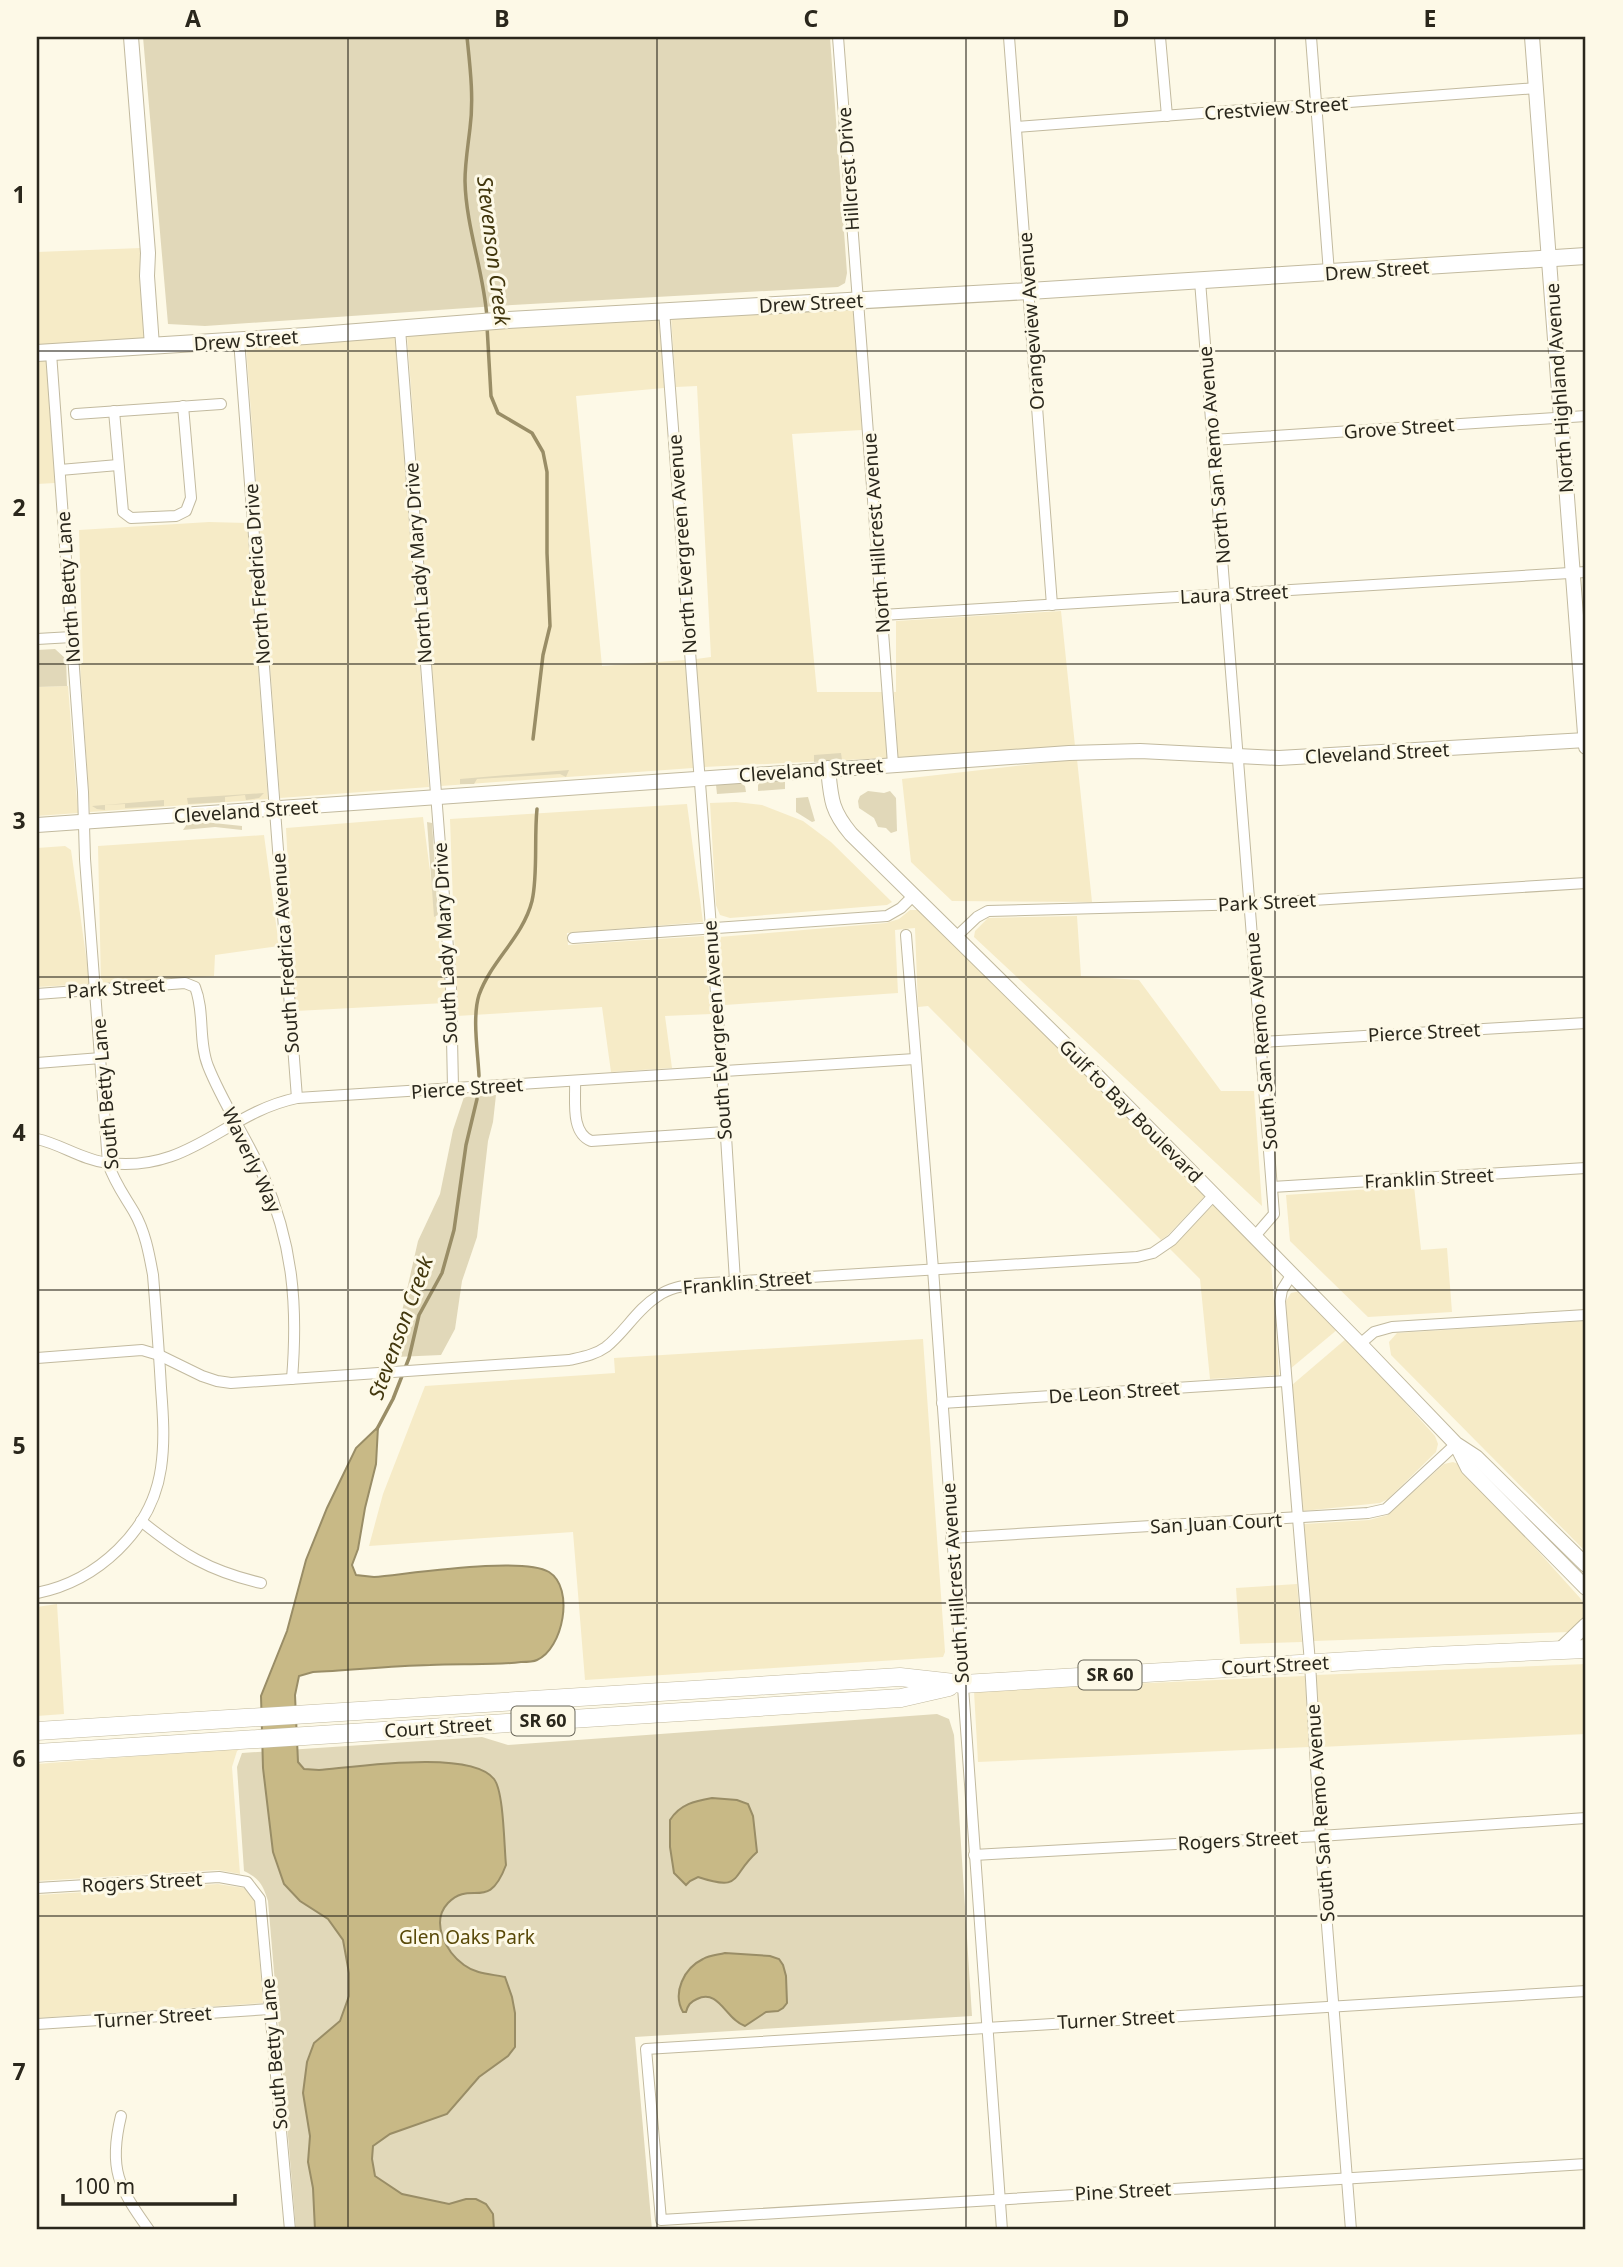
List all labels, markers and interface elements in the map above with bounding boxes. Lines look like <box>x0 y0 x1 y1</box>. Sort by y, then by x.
text: A <box>185 2 201 34</box>
text: B <box>494 2 510 34</box>
text: C <box>804 2 819 34</box>
text: D <box>1113 2 1129 34</box>
text: E <box>1424 2 1436 34</box>
street label: Crestview Street <box>1203 90 1349 126</box>
street label: Hillcrest Drive <box>831 106 865 232</box>
water label: Stevenson Creek <box>471 175 517 329</box>
text: 1 <box>12 178 26 210</box>
street label: Orangeview Avenue <box>1012 231 1050 411</box>
street label: Drew Street <box>1324 253 1430 287</box>
street label: North Highland Avenue <box>1539 282 1579 494</box>
street label: Drew Street <box>758 287 864 319</box>
street label: Drew Street <box>193 323 299 357</box>
street label: North San Remo Avenue <box>1192 345 1236 565</box>
street label: Grove Street <box>1343 411 1455 445</box>
street label: North Hillcrest Avenue <box>856 432 896 634</box>
street label: North Evergreen Avenue <box>661 433 703 655</box>
street label: North Lady Mary Drive <box>398 462 438 664</box>
street label: North Fredrica Drive <box>238 483 276 665</box>
text: 2 <box>12 491 26 523</box>
street label: North Betty Lane <box>50 510 86 664</box>
street label: Laura Street <box>1179 578 1289 610</box>
street label: Cleveland Street <box>1304 736 1450 770</box>
street label: Cleveland Street <box>738 752 884 788</box>
street label: Cleveland Street <box>173 793 319 829</box>
text: 3 <box>12 804 26 836</box>
street label: South Lady Mary Drive <box>427 842 463 1044</box>
street label: South Fredrica Avenue <box>265 852 305 1054</box>
street label: Park Street <box>1217 886 1317 918</box>
street label: South Evergreen Avenue <box>696 919 738 1141</box>
street label: South San Remo Avenue <box>1239 931 1283 1151</box>
street label: Park Street <box>66 972 166 1004</box>
street label: Pierce Street <box>1367 1016 1481 1048</box>
street label: South Betty Lane <box>85 1017 125 1171</box>
street label: Gulf to Bay Boulevard <box>1054 1034 1208 1188</box>
street label: Pierce Street <box>410 1071 524 1105</box>
street label: Waverly Way <box>216 1103 288 1217</box>
text: 4 <box>12 1116 26 1148</box>
street label: Franklin Street <box>1364 1162 1494 1194</box>
water label: Stevenson Creek <box>361 1251 439 1403</box>
street label: Franklin Street <box>681 1263 813 1301</box>
street label: De Leon Street <box>1048 1374 1181 1410</box>
text: 5 <box>12 1429 26 1461</box>
street label: South Hillcrest Avenue <box>935 1482 975 1684</box>
street label: San Juan Court <box>1149 1507 1283 1539</box>
street label: Court Street <box>1220 1649 1330 1681</box>
road number: SR 60 <box>1078 1660 1142 1690</box>
street label: South San Remo Avenue <box>1299 1703 1341 1923</box>
road number: SR 60 <box>512 1706 574 1736</box>
street label: Court Street <box>383 1710 493 1744</box>
text: 6 <box>12 1742 26 1774</box>
street label: Rogers Street <box>1177 1824 1299 1856</box>
street label: Rogers Street <box>81 1866 203 1898</box>
park label: Glen Oaks Park <box>399 1924 535 1950</box>
street label: South Betty Lane <box>254 1977 294 2131</box>
street label: Turner Street <box>93 2000 213 2034</box>
street label: Turner Street <box>1057 2003 1175 2035</box>
text: 7 <box>12 2055 26 2087</box>
scale bar <box>63 2162 234 2206</box>
text: 100 m <box>74 2172 135 2200</box>
street label: Pine Street <box>1074 2175 1172 2207</box>

